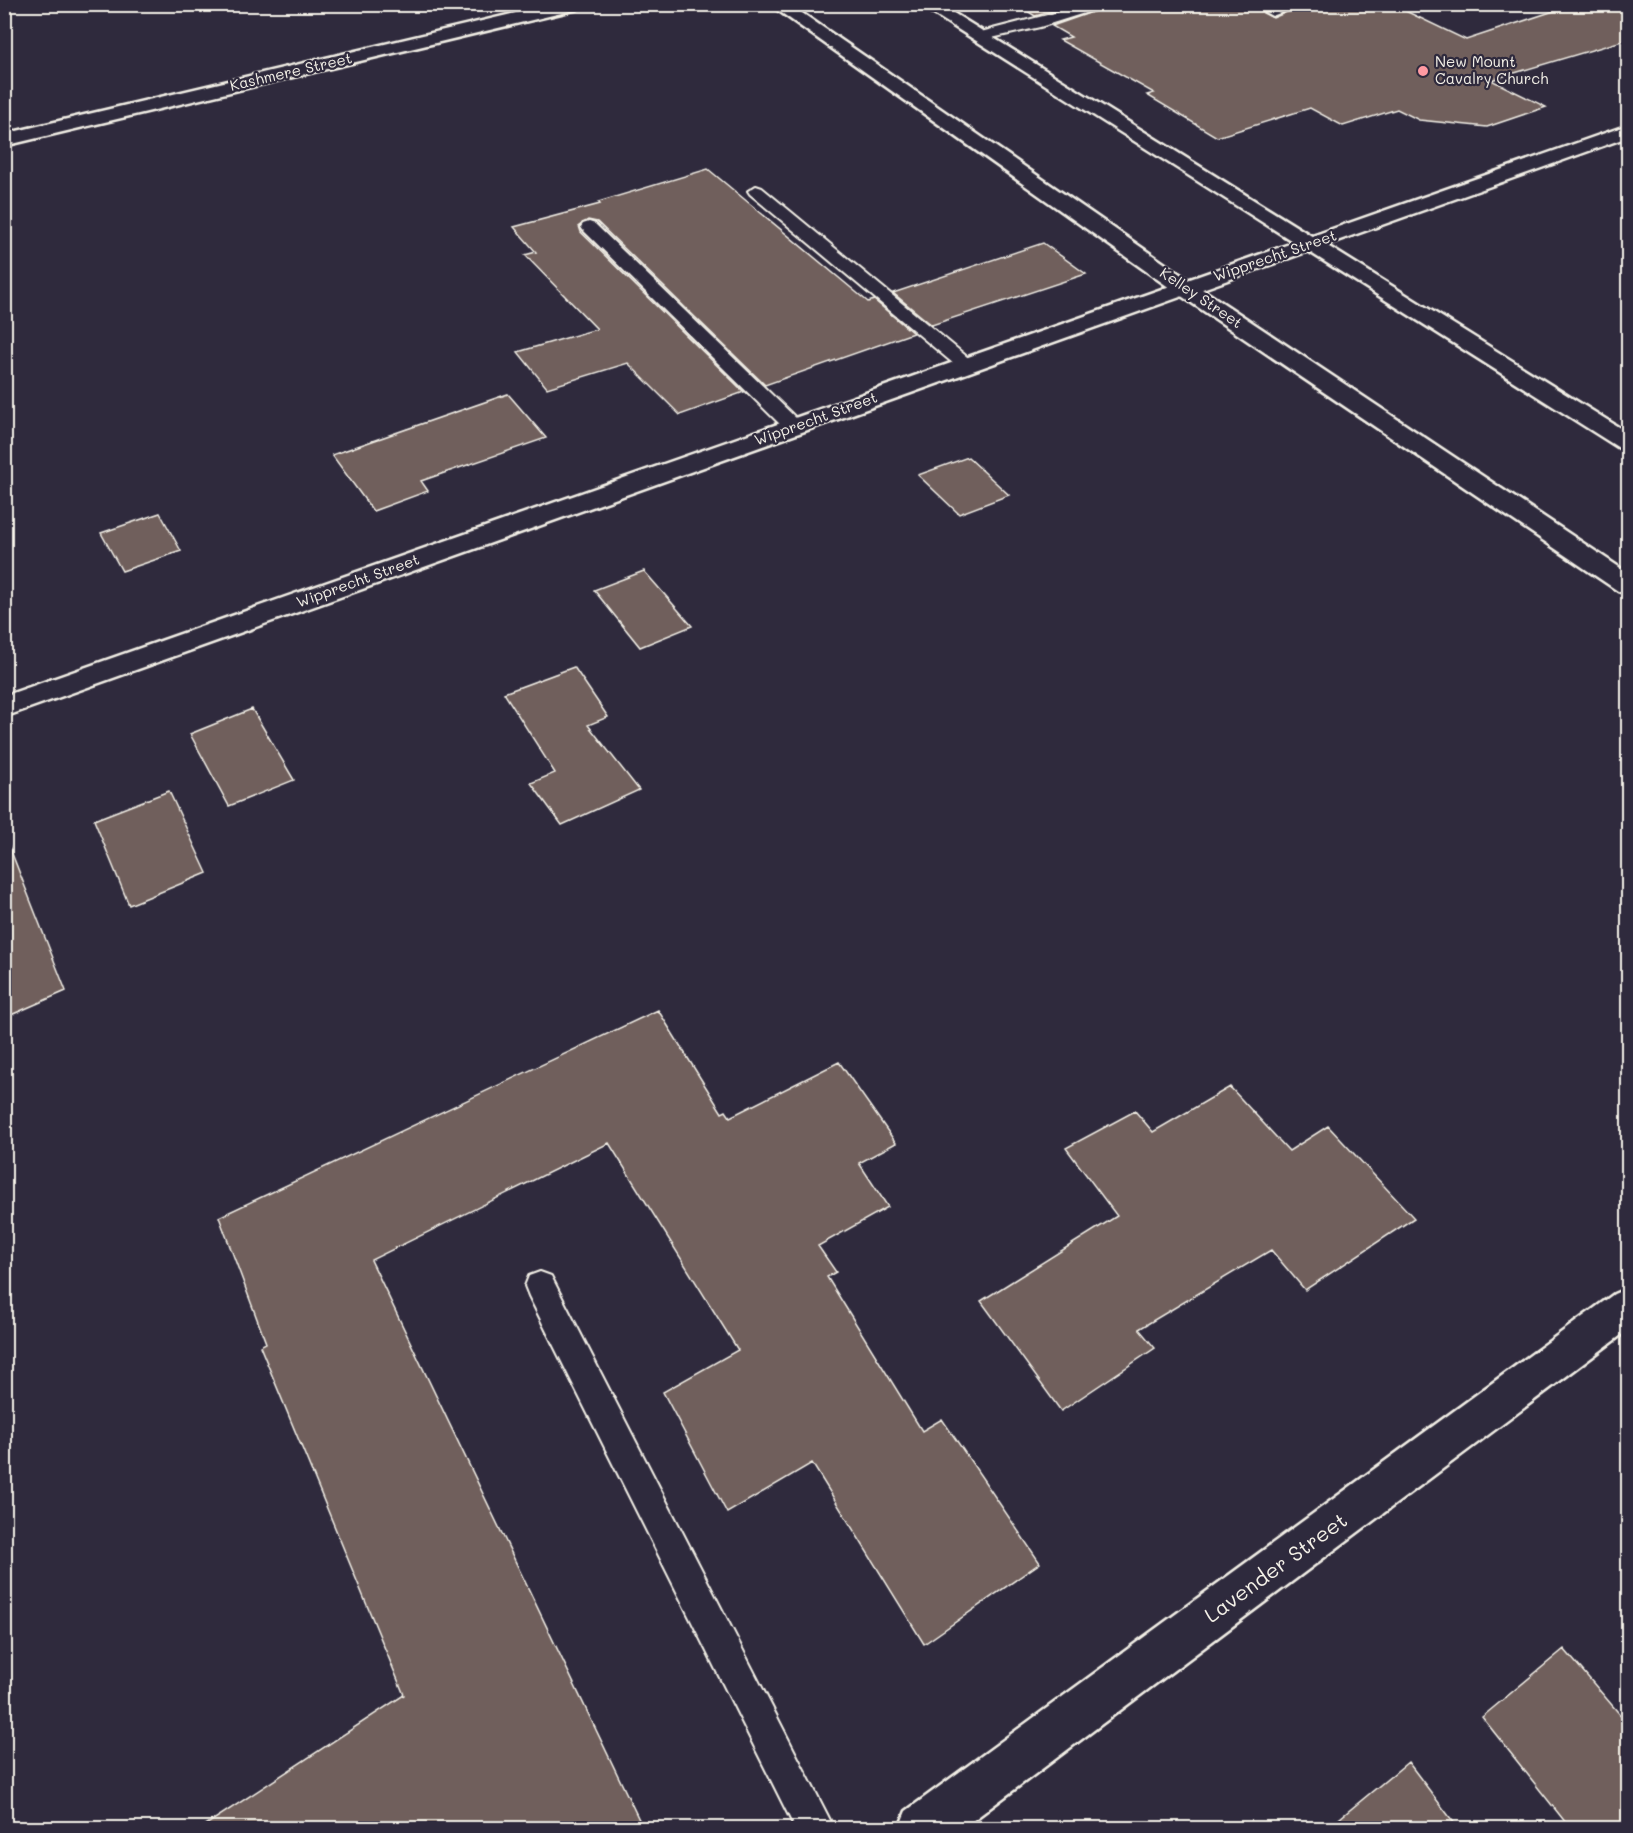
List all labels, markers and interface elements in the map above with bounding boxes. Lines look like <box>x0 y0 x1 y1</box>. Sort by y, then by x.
street label: Kashmere Street <box>228 47 354 95</box>
place label: New Mount Cavalry Church <box>1435 51 1548 88</box>
marker: New Mount Cavalry Church <box>1416 64 1430 78</box>
street label: Wipprecht Street <box>1210 225 1339 286</box>
street label: Kelley Street <box>1156 262 1247 332</box>
street label: Wipprecht Street <box>751 387 880 450</box>
street label: Wipprecht Street <box>293 549 422 612</box>
street label: Lavender Street <box>1198 1506 1352 1628</box>

